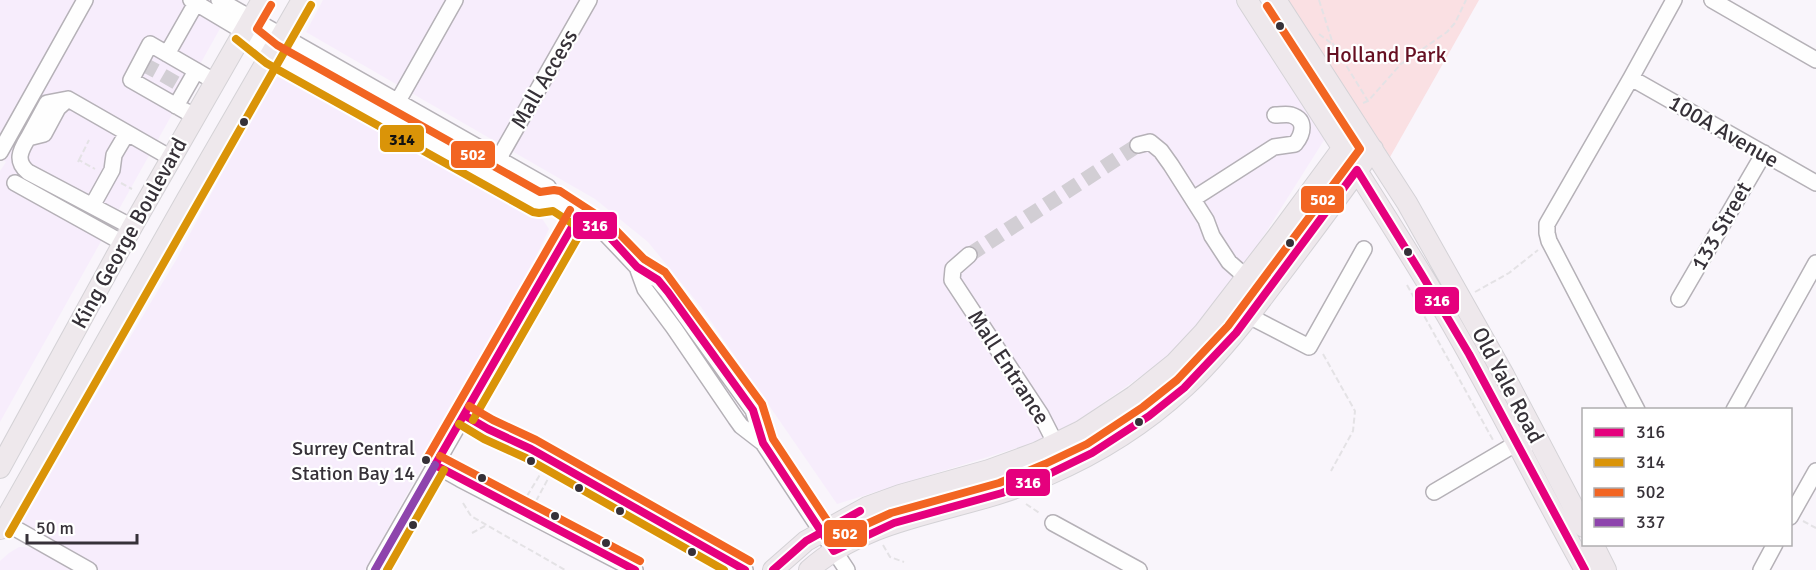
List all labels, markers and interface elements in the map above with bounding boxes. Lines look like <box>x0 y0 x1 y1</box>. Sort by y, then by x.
unlabelled marker <box>1274 20 1286 32</box>
street label: Mall Access <box>505 24 583 134</box>
park label: Holland Park <box>1326 41 1446 68</box>
street label: 100A Avenue <box>1664 89 1784 173</box>
unlabelled marker <box>238 116 250 128</box>
line badge: 314 <box>379 124 425 153</box>
text: 314 <box>389 130 415 150</box>
street label: King George Boulevard <box>65 133 193 333</box>
line badge: 502 <box>450 140 496 169</box>
text: 502 <box>460 145 486 165</box>
street label: 133 Street <box>1685 177 1757 275</box>
line badge: 502 <box>1300 185 1345 214</box>
text: 502 <box>1310 190 1336 210</box>
line badge: 316 <box>572 211 618 240</box>
text: 316 <box>582 216 608 236</box>
unlabelled marker <box>1284 237 1296 249</box>
unlabelled marker <box>1402 246 1414 258</box>
line badge: 316 <box>1414 286 1460 315</box>
text: 316 <box>1424 291 1450 311</box>
street label: Mall Entrance <box>962 305 1056 429</box>
street label: Old Yale Road <box>1466 322 1550 448</box>
legend <box>1582 408 1792 546</box>
unlabelled marker <box>1133 416 1145 428</box>
text: 316 <box>1636 421 1665 443</box>
place label: Surrey Central Station Bay 14 <box>291 436 415 486</box>
text: 314 <box>1636 451 1665 473</box>
marker: Surrey Central Station Bay 14 <box>420 454 432 466</box>
unlabelled marker <box>525 455 537 467</box>
line badge: 316 <box>1005 468 1051 497</box>
unlabelled marker <box>476 472 488 484</box>
text: 316 <box>1015 473 1041 493</box>
text: 502 <box>1636 481 1665 503</box>
unlabelled marker <box>573 482 585 494</box>
unlabelled marker <box>614 505 626 517</box>
scale bar <box>27 507 136 545</box>
unlabelled marker <box>549 510 561 522</box>
text: 337 <box>1636 511 1665 533</box>
text: 50 m <box>36 517 74 539</box>
unlabelled marker <box>407 519 419 531</box>
line badge: 502 <box>823 519 868 548</box>
text: 502 <box>832 524 858 544</box>
unlabelled marker <box>600 537 612 549</box>
unlabelled marker <box>686 546 698 558</box>

